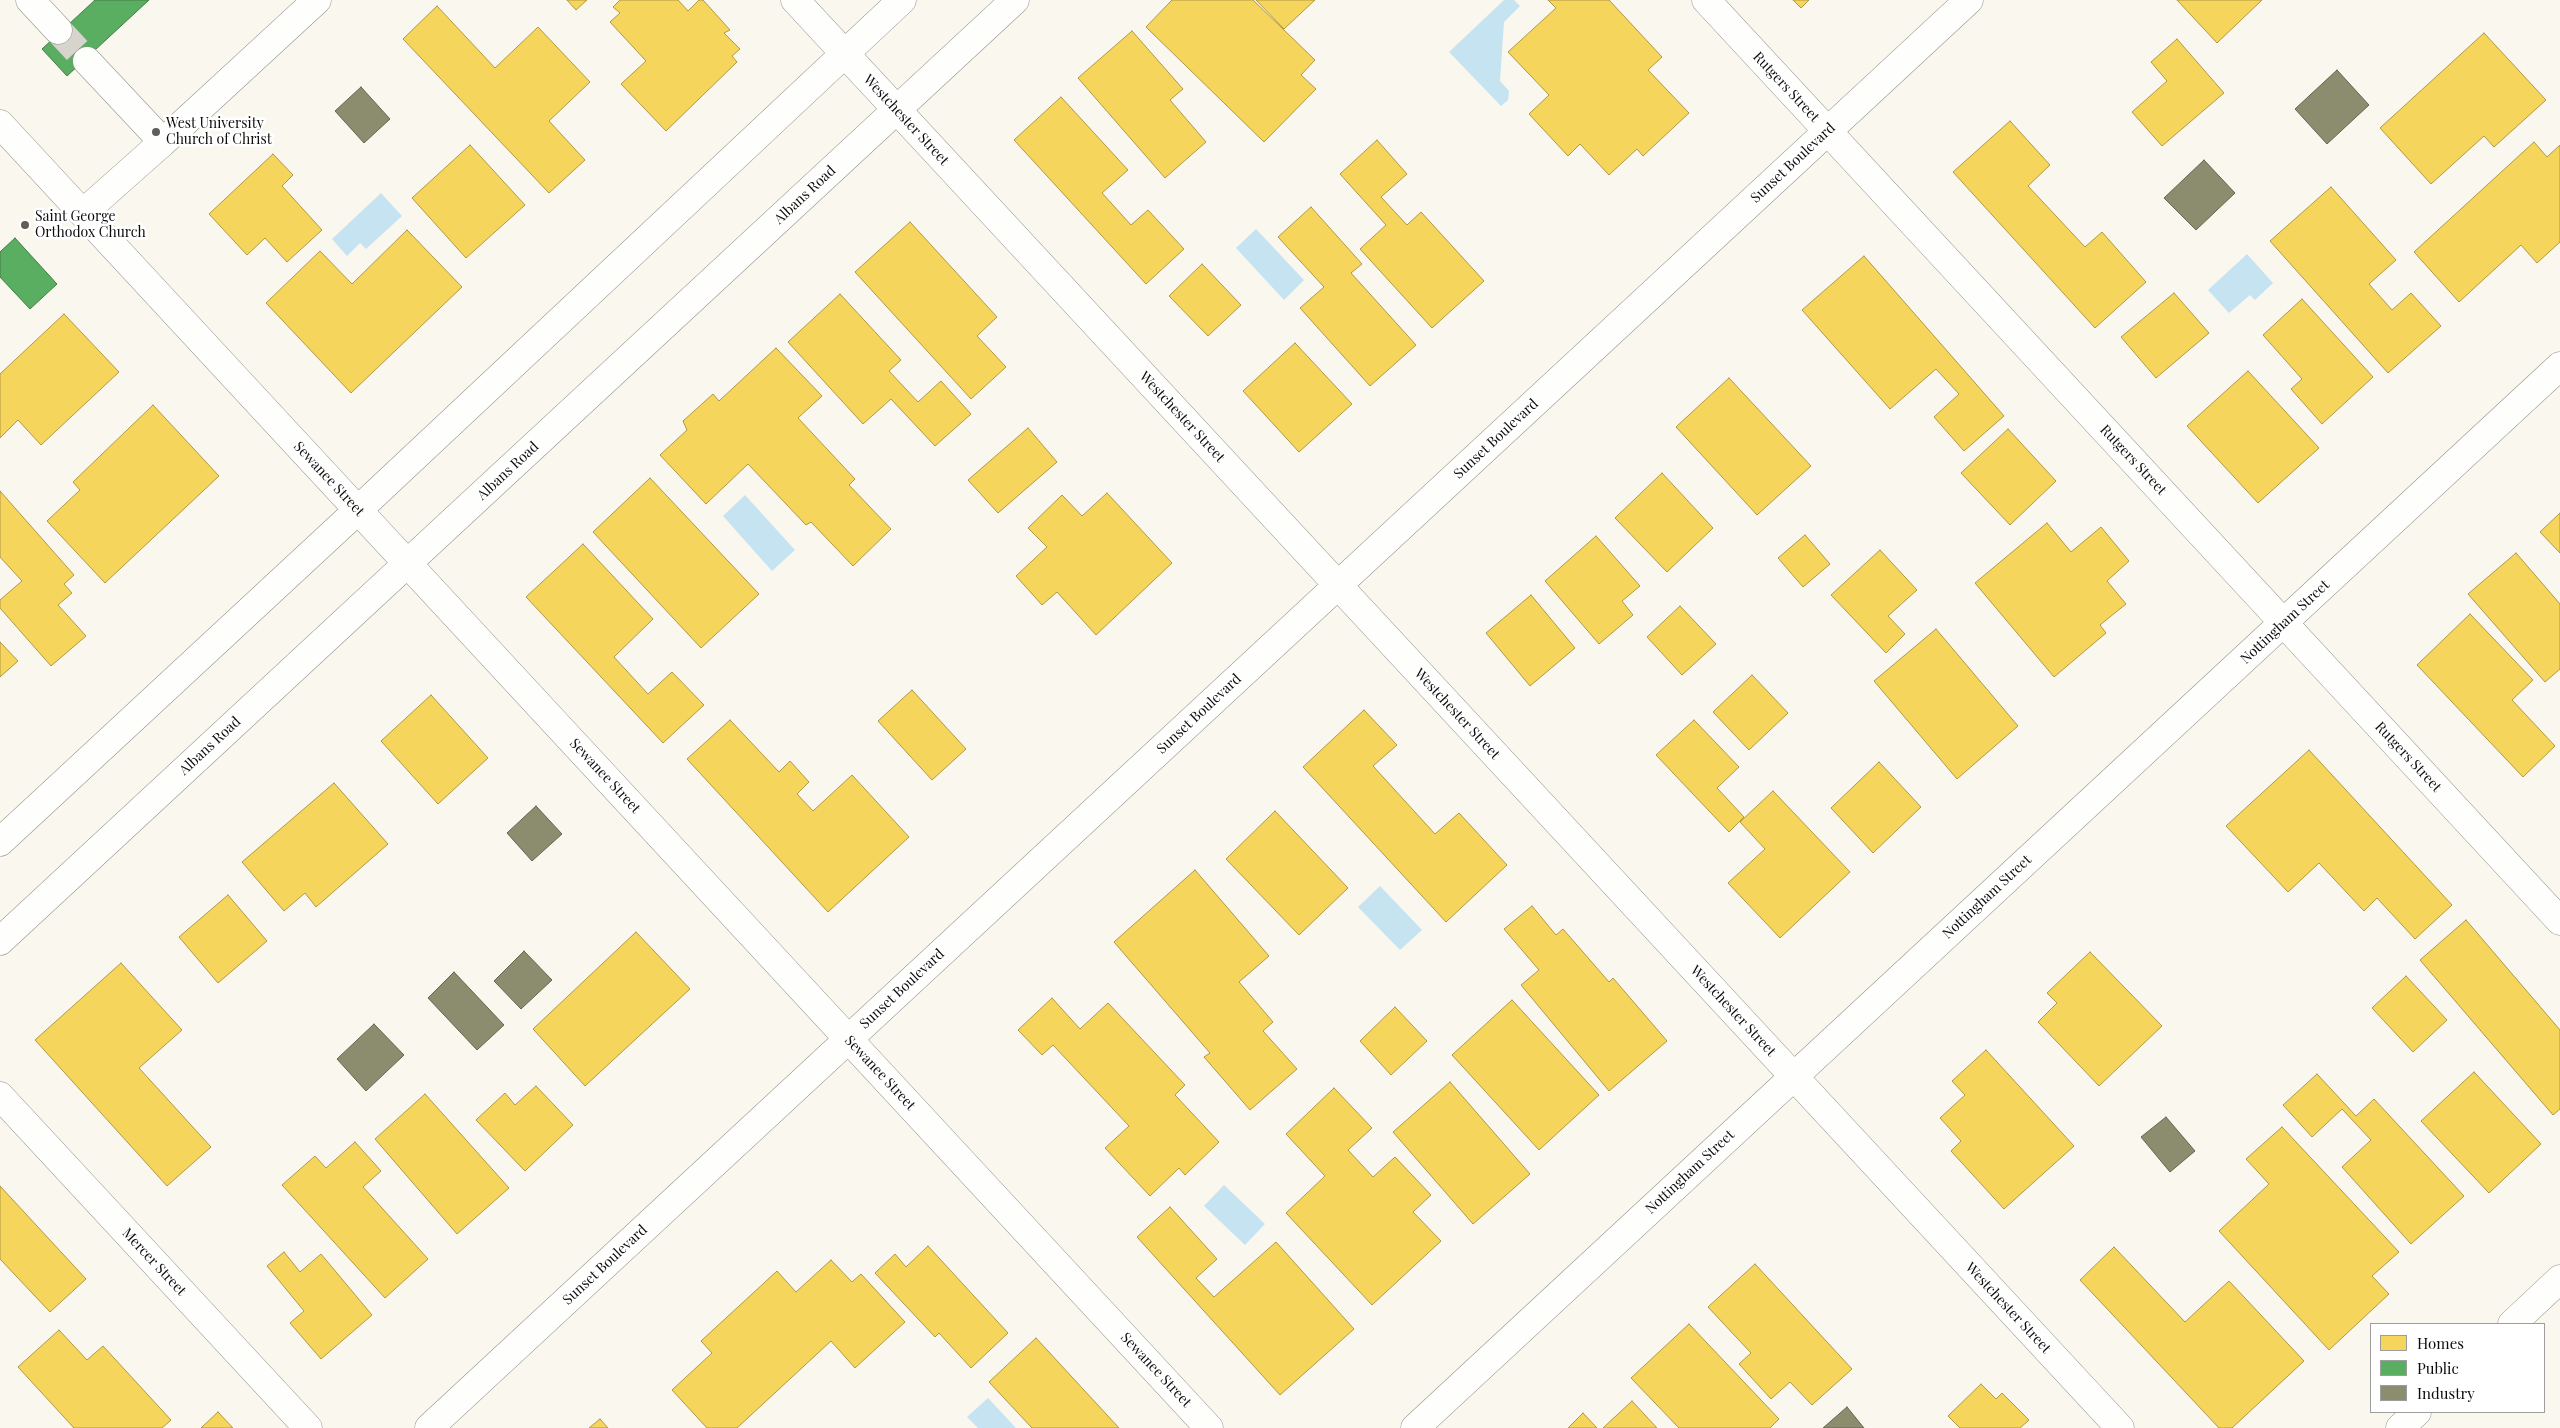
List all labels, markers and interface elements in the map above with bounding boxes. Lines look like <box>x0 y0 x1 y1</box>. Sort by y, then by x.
street label: Rutgers Street <box>1749 48 1823 126</box>
street label: Westchester Street <box>860 71 952 169</box>
place label: West University Church of Christ <box>166 116 272 148</box>
street label: Sunset Boulevard <box>1747 120 1839 206</box>
marker: West University Church of Christ <box>150 126 162 138</box>
street label: Albans Road <box>771 162 839 228</box>
place label: Saint George Orthodox Church <box>35 209 146 242</box>
marker: Saint George Orthodox Church <box>19 219 31 231</box>
street label: Westchester Street <box>1136 368 1228 466</box>
street label: Sunset Boulevard <box>1450 396 1542 482</box>
street label: Rutgers Street <box>2096 421 2170 499</box>
street label: Sewanee Street <box>290 438 368 520</box>
street label: Albans Road <box>474 438 542 504</box>
street label: Nottingham Street <box>2237 577 2333 667</box>
street label: Westchester Street <box>1411 665 1503 763</box>
street label: Sunset Boulevard <box>1153 671 1245 757</box>
street label: Albans Road <box>176 713 244 779</box>
street label: Rutgers Street <box>2371 718 2445 796</box>
street label: Sewanee Street <box>566 735 644 817</box>
street label: Nottingham Street <box>1939 852 2035 942</box>
street label: Sunset Boulevard <box>856 946 948 1032</box>
street label: Westchester Street <box>1687 962 1779 1060</box>
street label: Sewanee Street <box>841 1032 919 1114</box>
street label: Nottingham Street <box>1642 1127 1738 1217</box>
street label: Sunset Boulevard <box>559 1222 651 1308</box>
street label: Mercer Street <box>118 1225 190 1299</box>
street label: Westchester Street <box>1962 1259 2054 1357</box>
legend <box>2370 1323 2545 1413</box>
street label: Sewanee Street <box>1117 1329 1195 1411</box>
text: Homes <box>2417 1333 2464 1353</box>
text: Public <box>2417 1358 2459 1378</box>
text: Industry <box>2417 1383 2475 1403</box>

